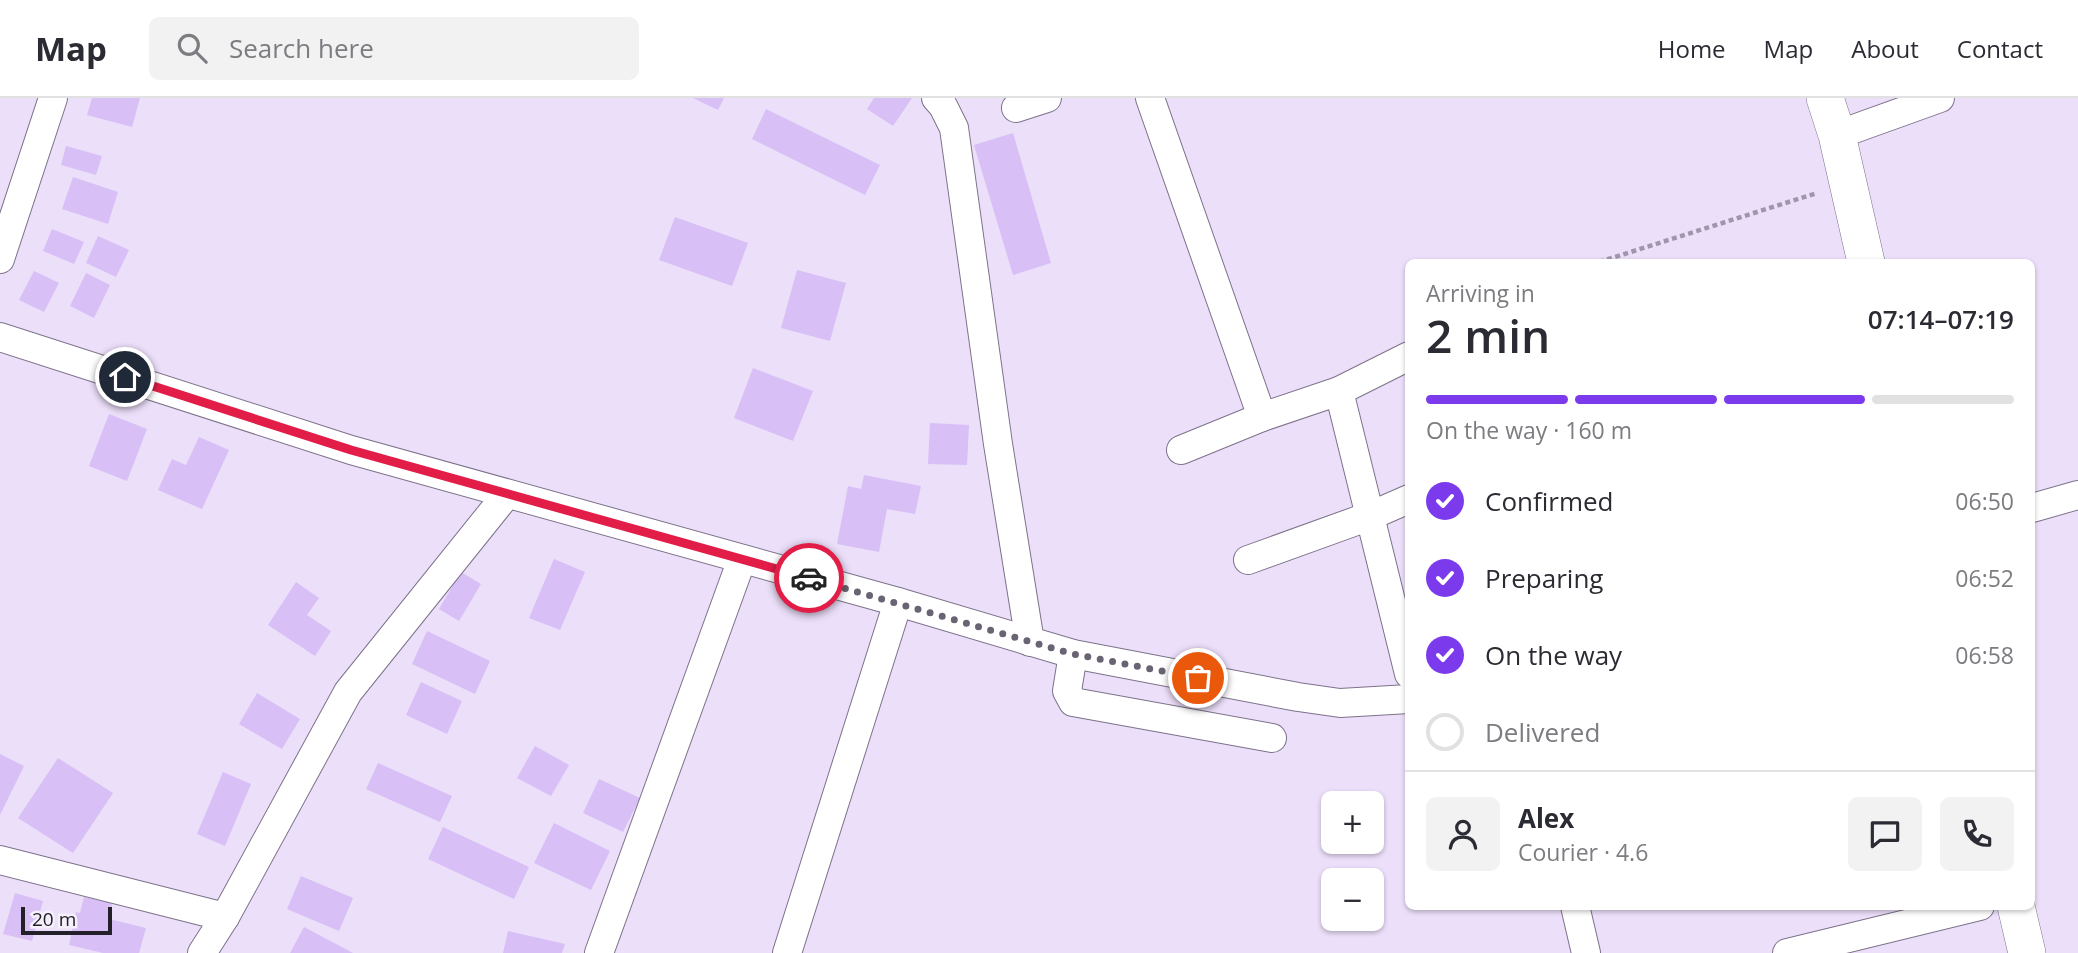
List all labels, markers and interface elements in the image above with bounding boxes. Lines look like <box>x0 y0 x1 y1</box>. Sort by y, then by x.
search box <box>149 17 639 80</box>
text: Map <box>35 26 107 71</box>
icon: search <box>173 29 211 67</box>
text: Search here <box>229 30 374 66</box>
text: Home <box>1658 32 1726 65</box>
text: Map <box>1764 32 1813 65</box>
text: About <box>1851 32 1919 65</box>
text: Contact <box>1957 32 2043 65</box>
text: Arriving in <box>1426 277 1535 309</box>
text: 07:14–07:19 <box>1868 301 2014 337</box>
text: 2 min <box>1426 304 1550 366</box>
pin <box>95 347 155 407</box>
icon: home <box>106 358 144 396</box>
text: On the way · 160 m <box>1426 414 1632 446</box>
icon: check <box>1426 482 1464 520</box>
text: Confirmed <box>1485 483 1613 519</box>
text: 06:50 <box>1955 485 2014 517</box>
courier <box>774 543 844 613</box>
icon: car <box>790 559 828 597</box>
icon: check <box>1426 559 1464 597</box>
text: Preparing <box>1485 560 1603 596</box>
text: 06:52 <box>1955 562 2014 594</box>
icon: check <box>1426 636 1464 674</box>
text: On the way <box>1485 637 1622 673</box>
text: 06:58 <box>1955 639 2014 671</box>
pin <box>1168 648 1228 708</box>
icon: bag <box>1179 659 1217 697</box>
text: Delivered <box>1485 714 1600 750</box>
map controls <box>1321 791 1384 931</box>
button: + <box>1321 791 1384 854</box>
button: person <box>1426 797 1500 871</box>
button: chat <box>1848 797 1922 871</box>
button: phone <box>1940 797 2014 871</box>
text: Alex <box>1518 800 1574 836</box>
text: Courier · 4.6 <box>1518 836 1648 868</box>
button: − <box>1321 868 1384 931</box>
scale bar <box>21 904 112 936</box>
text: 20 m <box>32 906 76 932</box>

